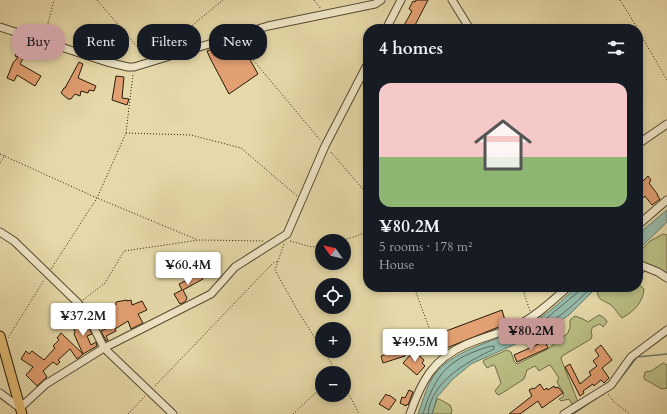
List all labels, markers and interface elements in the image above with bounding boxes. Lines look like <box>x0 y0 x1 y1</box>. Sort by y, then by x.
chip: Buy <box>12 24 65 60</box>
chip: Rent <box>73 24 129 60</box>
chip: Filters <box>137 24 201 60</box>
chip: New <box>209 24 267 60</box>
text: 4 homes <box>379 37 443 60</box>
icon: filters <box>605 37 627 59</box>
icon: home <box>467 109 539 181</box>
text: ¥80.2M <box>379 215 440 238</box>
north arrow <box>315 234 351 270</box>
map controls <box>315 234 351 402</box>
text: 5 rooms · 178 m² <box>379 238 472 256</box>
pin: ¥60.4M <box>155 252 221 286</box>
text: ¥60.4M <box>165 256 211 274</box>
text: House <box>379 256 414 274</box>
button: locate <box>315 278 351 314</box>
pin: ¥37.2M <box>50 303 116 337</box>
text: ¥37.2M <box>60 307 106 325</box>
pin: ¥80.2M <box>498 318 564 352</box>
button: + <box>315 322 351 358</box>
text: ¥80.2M <box>508 322 554 340</box>
pin: ¥49.5M <box>382 329 448 363</box>
text: ¥49.5M <box>392 333 438 351</box>
button: − <box>315 366 351 402</box>

